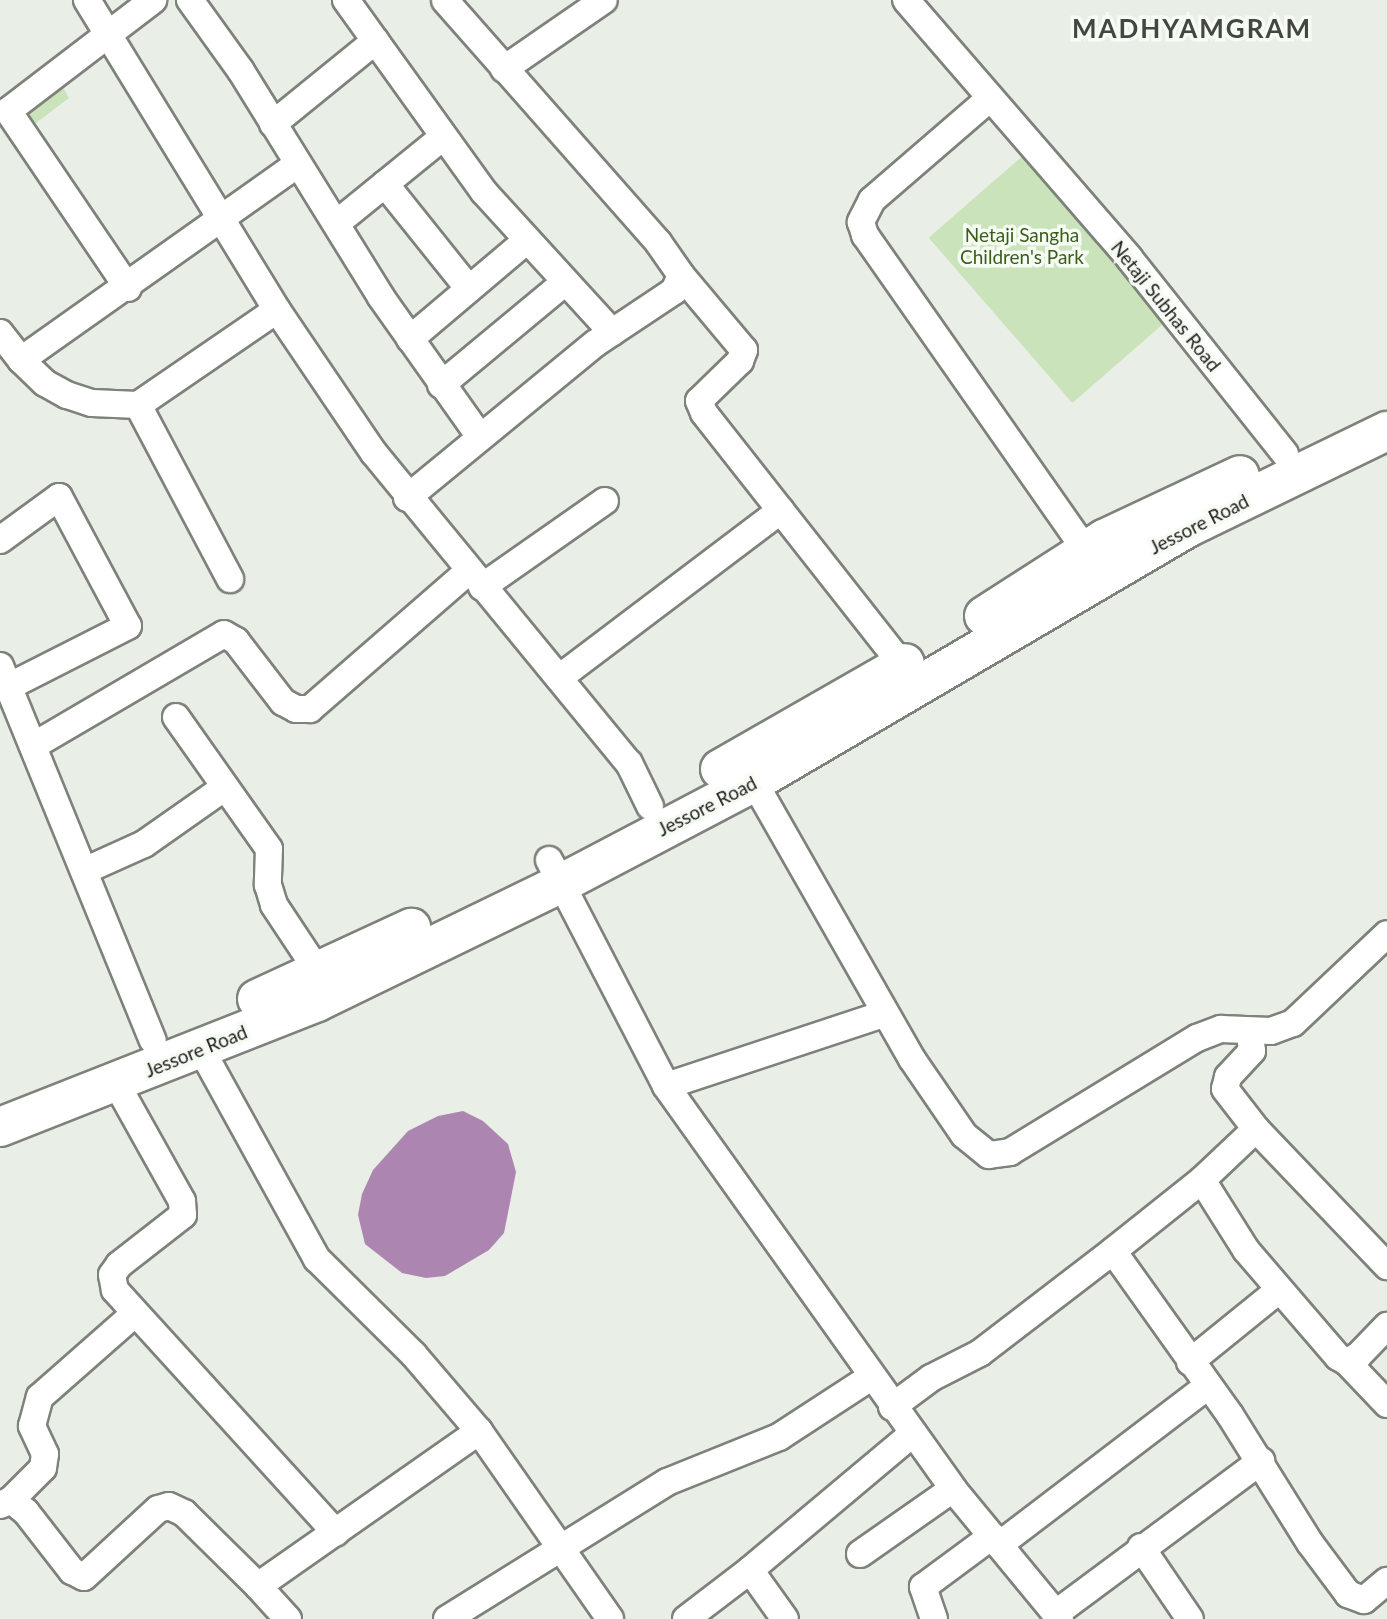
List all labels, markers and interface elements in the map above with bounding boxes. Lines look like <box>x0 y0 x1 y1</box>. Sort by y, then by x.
district label: MADHYAMGRAM <box>1073 13 1311 45</box>
park label: Netaji Sangha Children's Park <box>960 224 1084 268</box>
street label: Netaji Subhas Road <box>1106 236 1226 376</box>
street label: Jessore Road <box>1145 489 1253 559</box>
street label: Jessore Road <box>653 771 761 841</box>
street label: Jessore Road <box>141 1020 251 1082</box>

